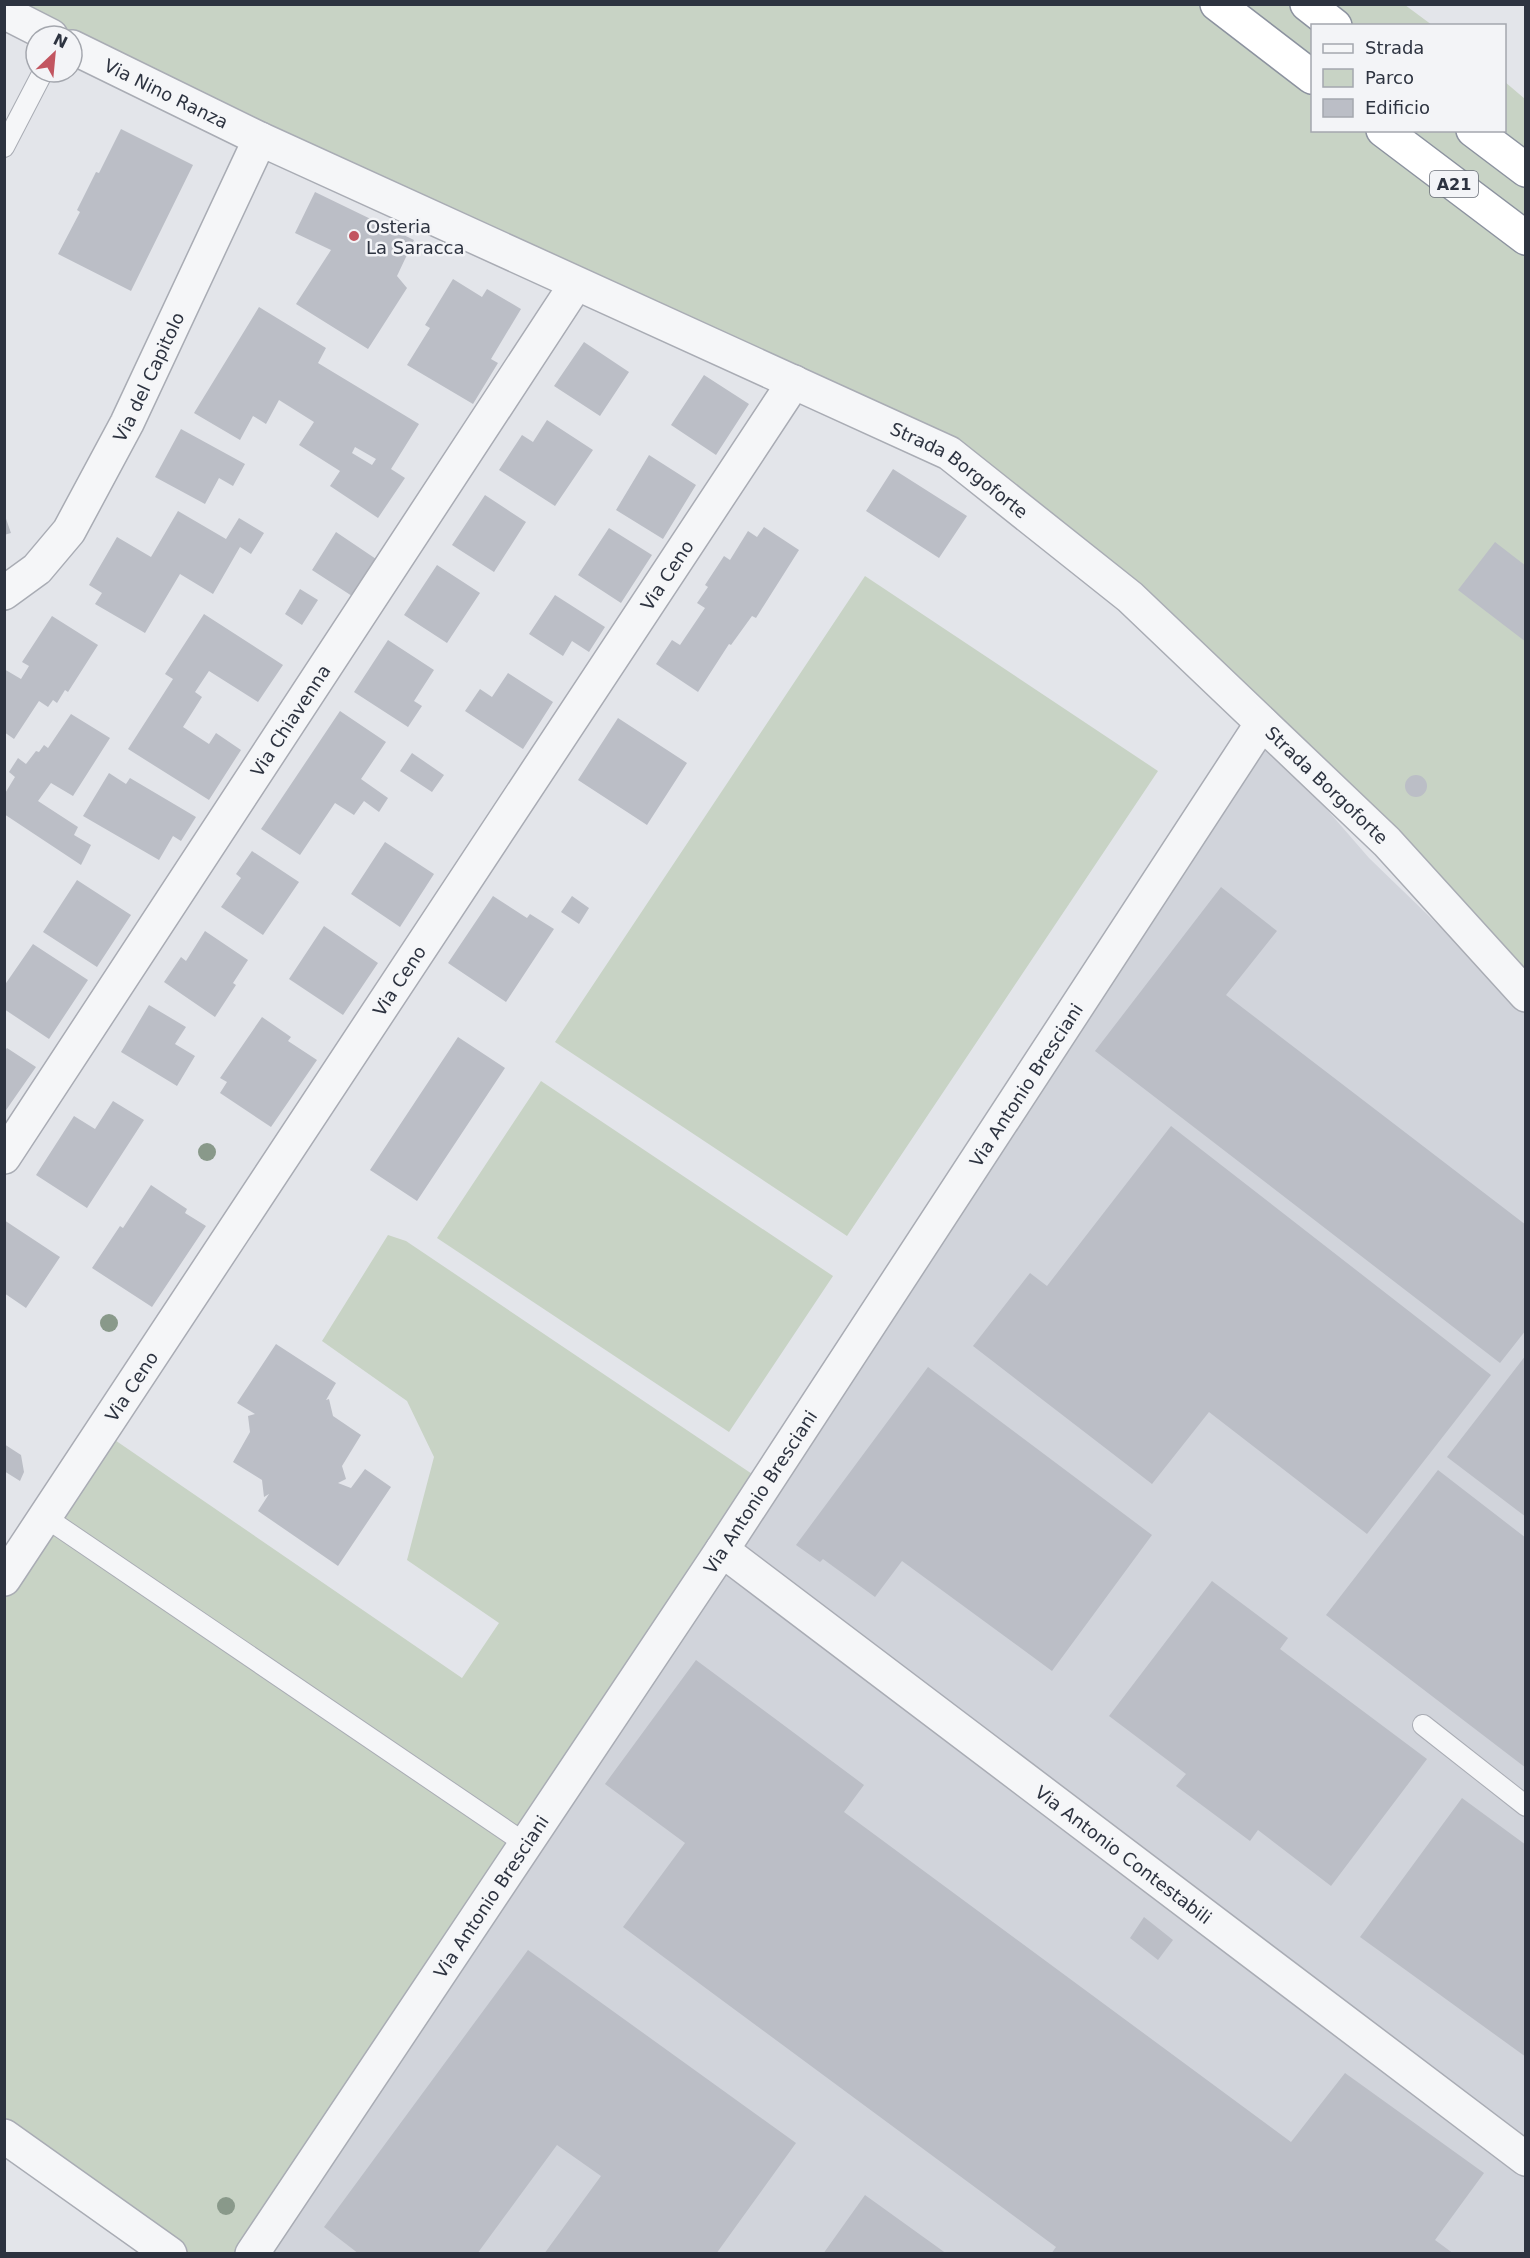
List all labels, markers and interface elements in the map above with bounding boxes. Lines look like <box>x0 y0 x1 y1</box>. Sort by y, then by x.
north arrow <box>24 24 84 84</box>
legend <box>1311 24 1506 132</box>
text: N <box>50 29 71 52</box>
text: Strada <box>1365 37 1424 58</box>
street label: Via Nino Ranza <box>101 54 232 132</box>
text: Parco <box>1365 67 1414 88</box>
text: Edificio <box>1365 97 1430 118</box>
road number: A21 <box>1430 171 1478 197</box>
place label: Osteria La Saracca <box>366 216 465 258</box>
marker: Osteria La Saracca <box>347 229 361 243</box>
street label: Via del Capitolo <box>108 309 188 445</box>
street label: Strada Borgoforte <box>887 417 1032 522</box>
street label: Via Ceno <box>636 536 697 614</box>
street label: Via Chiavenna <box>246 661 334 780</box>
street label: Strada Borgoforte <box>1262 722 1393 848</box>
street label: Via Ceno <box>368 941 430 1020</box>
street label: Via Antonio Bresciani <box>965 999 1087 1171</box>
street label: Via Ceno <box>101 1347 162 1425</box>
street label: Via Antonio Bresciani <box>699 1406 821 1577</box>
street label: Via Antonio Contestabili <box>1031 1781 1216 1928</box>
street label: Via Antonio Bresciani <box>429 1811 553 1982</box>

